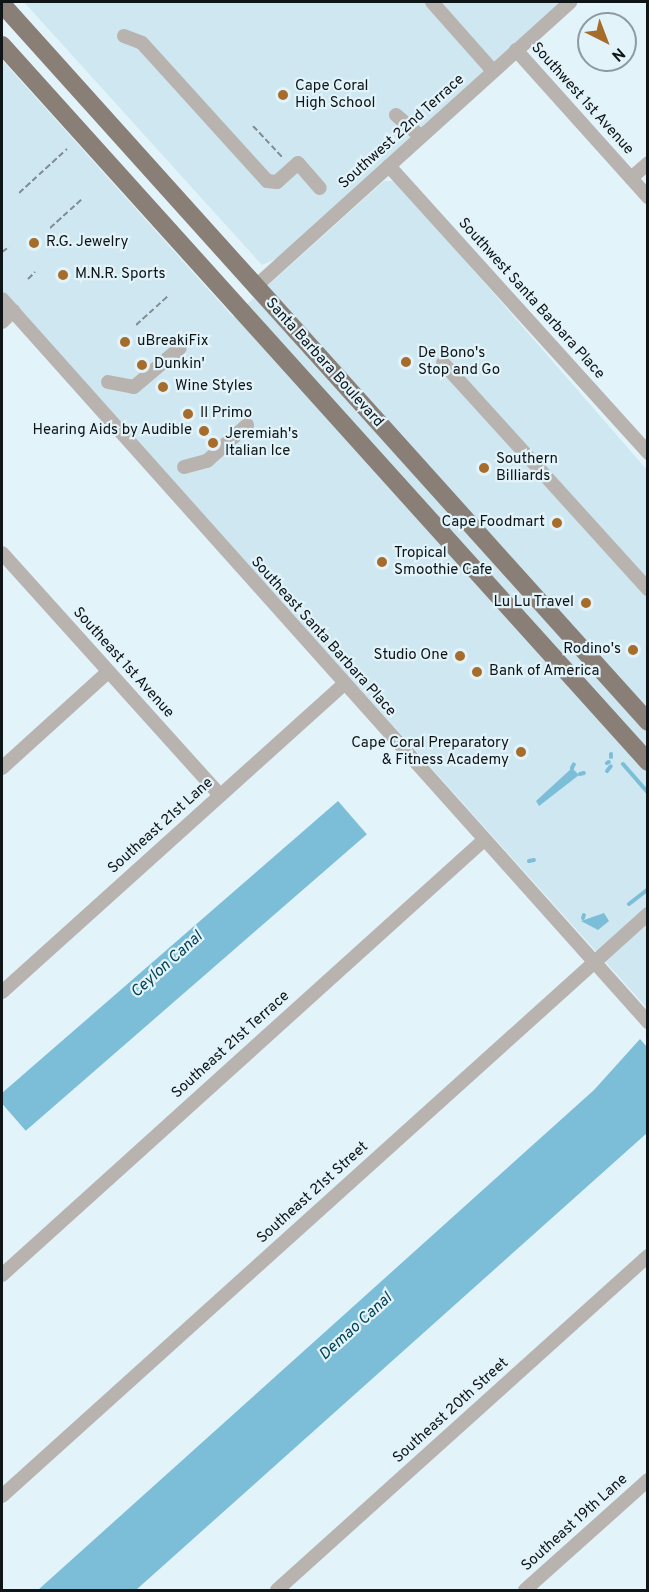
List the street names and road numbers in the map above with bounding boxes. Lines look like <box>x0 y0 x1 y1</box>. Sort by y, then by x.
street label: Southwest 1st Avenue <box>527 39 637 159</box>
street label: Southwest 22nd Terrace <box>335 71 469 193</box>
street label: Southwest Santa Barbara Place <box>454 215 608 383</box>
street label: Santa Barbara Boulevard <box>261 295 387 431</box>
street label: Southeast Santa Barbara Place <box>247 554 399 720</box>
street label: Southeast 1st Avenue <box>68 604 178 722</box>
street label: Southeast 21st Lane <box>105 774 217 878</box>
street label: Southeast 21st Terrace <box>168 987 294 1103</box>
street label: Southeast 21st Street <box>254 1138 372 1248</box>
street label: Southeast 20th Street <box>390 1354 512 1468</box>
street label: Southeast 19th Lane <box>518 1471 632 1575</box>

